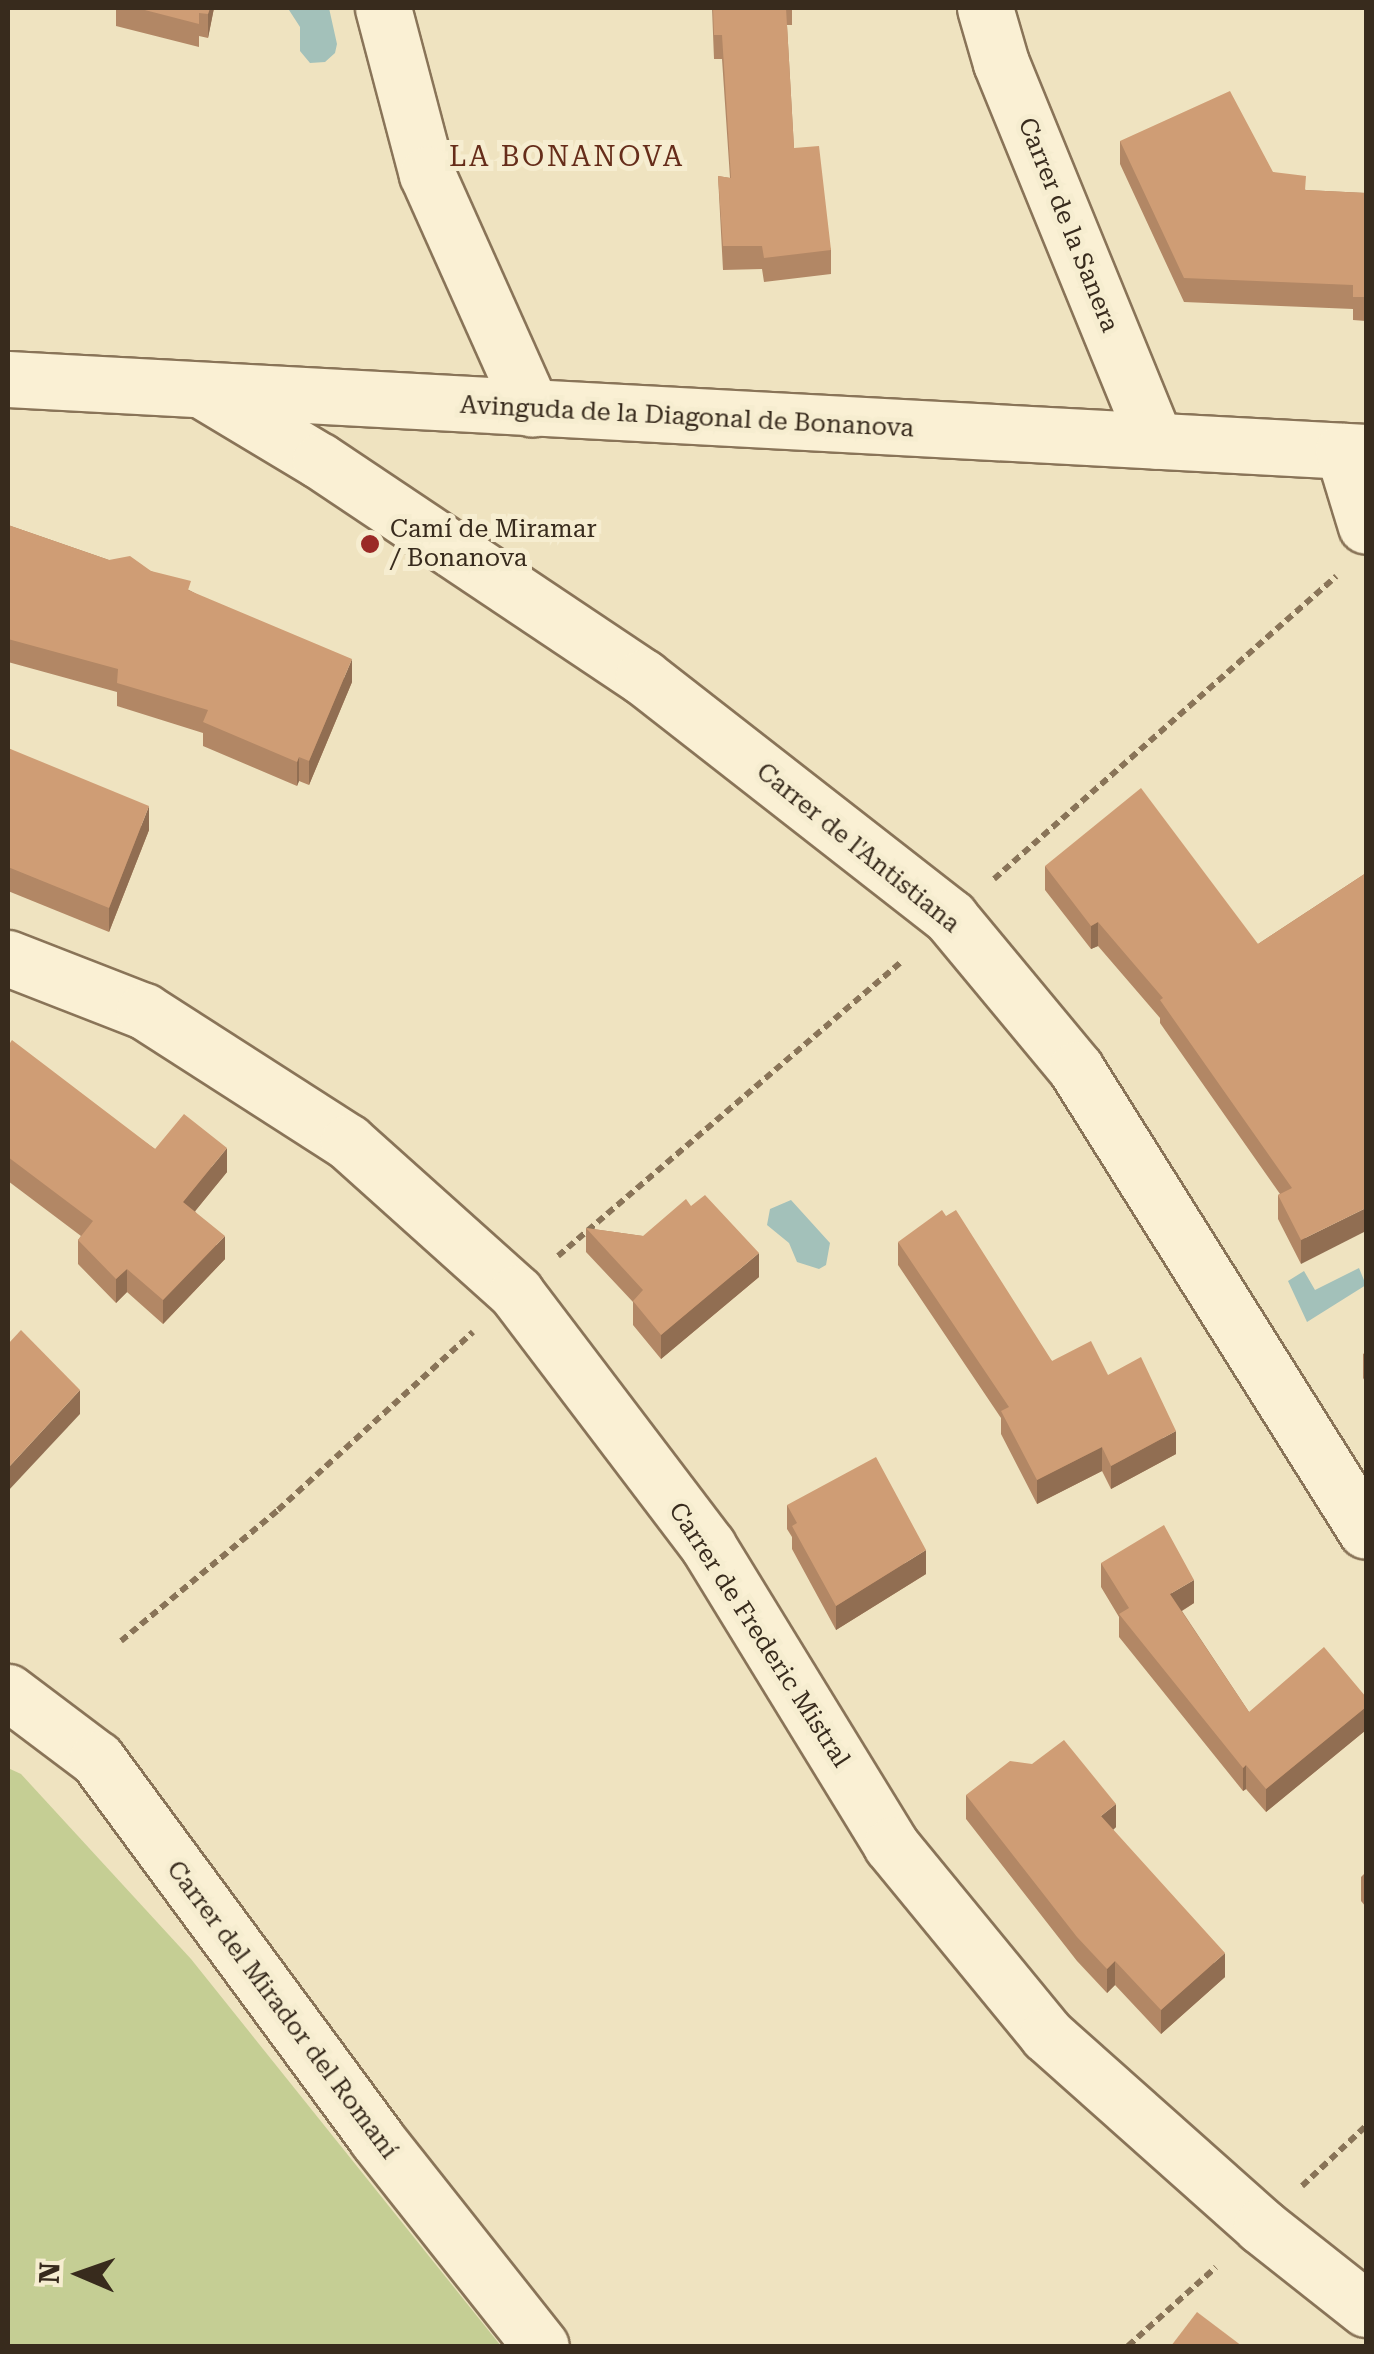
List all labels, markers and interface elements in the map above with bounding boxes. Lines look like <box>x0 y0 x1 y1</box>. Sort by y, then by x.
street label: Carrer de la Sanera <box>1011 113 1125 337</box>
district label: LA BONANOVA <box>449 140 685 174</box>
street label: Avinguda de la Diagonal de Bonanova <box>459 390 915 444</box>
place label: Camí de Miramar / Bonanova <box>390 515 597 574</box>
marker: Camí de Miramar / Bonanova <box>359 533 381 555</box>
street label: Carrer de l'Antistiana <box>750 757 966 939</box>
street label: Carrer de Frederic Mistral <box>662 1497 856 1773</box>
street label: Carrer del Mirador del Romaní <box>160 1855 404 2165</box>
north arrow <box>30 2224 130 2324</box>
text: N <box>33 2262 66 2284</box>

